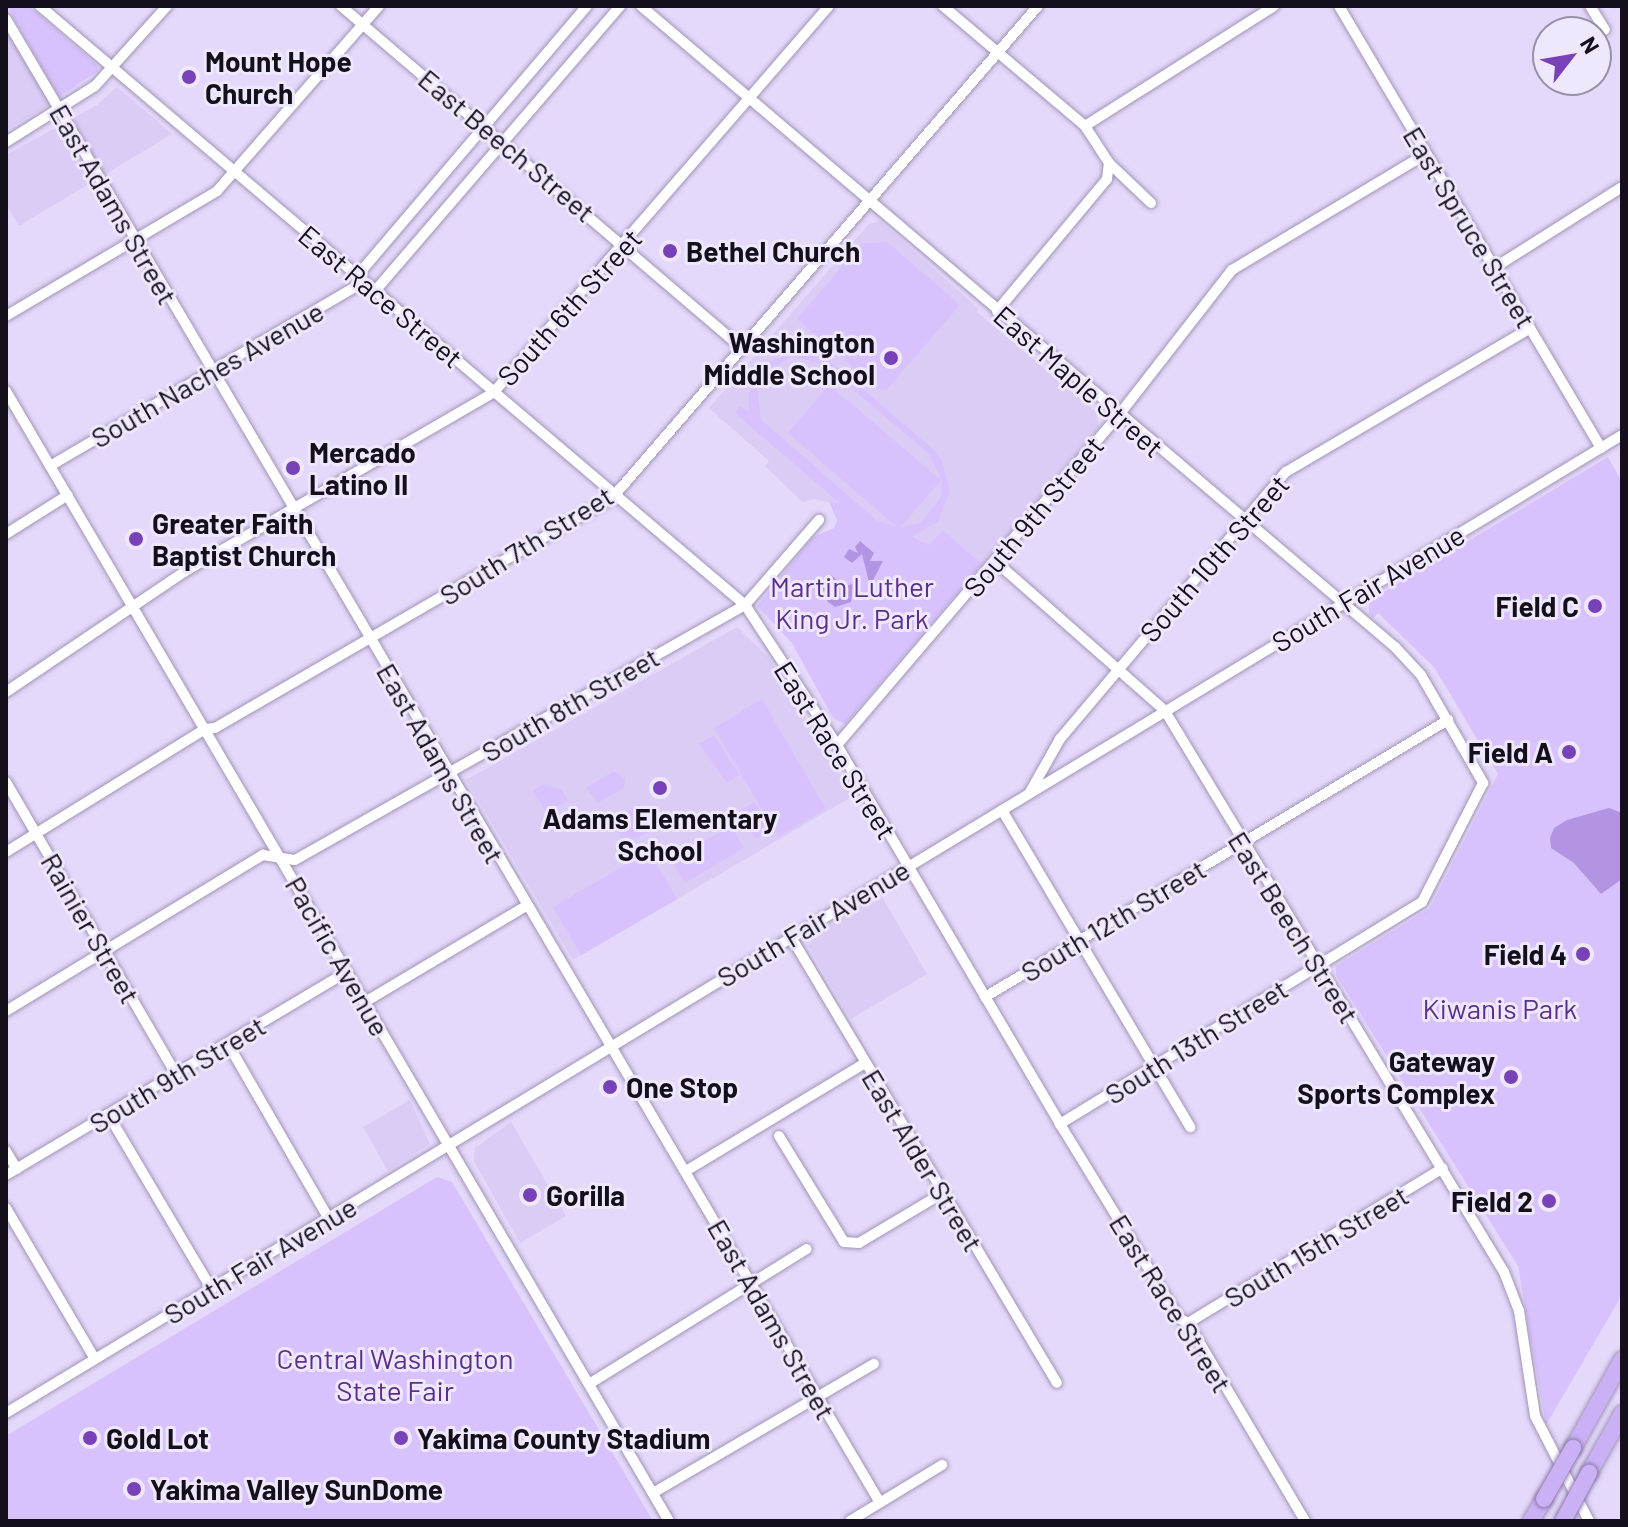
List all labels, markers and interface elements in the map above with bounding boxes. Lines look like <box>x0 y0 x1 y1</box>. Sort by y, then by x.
north arrow <box>1532 16 1612 96</box>
text: N <box>1576 32 1606 58</box>
place label: Mount Hope Church <box>205 44 352 110</box>
street label: East Beech Street <box>412 62 602 228</box>
marker: Mount Hope Church <box>180 68 198 86</box>
street label: East Adams Street <box>43 98 185 310</box>
street label: East Spruce Street <box>1397 120 1543 334</box>
street label: East Race Street <box>292 218 470 374</box>
street label: South 6th Street <box>490 222 648 392</box>
place label: Bethel Church <box>686 234 860 268</box>
marker: Bethel Church <box>661 242 679 260</box>
street label: South Naches Avenue <box>85 294 329 454</box>
street label: East Maple Street <box>987 298 1171 464</box>
place label: Washington Middle School <box>703 325 875 391</box>
marker: Washington Middle School <box>882 349 900 367</box>
street label: South 9th Street <box>956 429 1110 603</box>
place label: Mercado Latino II <box>309 435 416 501</box>
marker: Mercado Latino II <box>284 459 302 477</box>
street label: South 10th Street <box>1132 468 1296 648</box>
street label: South 7th Street <box>433 478 619 612</box>
place label: Greater Faith Baptist Church <box>152 506 336 572</box>
street label: South Fair Avenue <box>1266 517 1470 659</box>
marker: Greater Faith Baptist Church <box>127 530 145 548</box>
park label: Martin Luther King Jr. Park <box>770 569 934 635</box>
place label: Field C <box>1496 589 1579 623</box>
marker: Field C <box>1586 597 1604 615</box>
street label: South 8th Street <box>475 640 665 768</box>
street label: East Race Street <box>768 655 904 845</box>
street label: East Adams Street <box>370 657 512 869</box>
place label: Field A <box>1468 735 1553 769</box>
marker: Field A <box>1560 743 1578 761</box>
marker: Adams Elementary School <box>651 779 669 797</box>
place label: Adams Elementary School <box>543 801 777 867</box>
street label: East Beech Street <box>1222 825 1366 1029</box>
street label: Rainier Street <box>34 847 148 1009</box>
street label: South Fair Avenue <box>711 852 915 994</box>
street label: South 12th Street <box>1015 852 1211 988</box>
street label: Pacific Avenue <box>279 870 397 1042</box>
place label: Field 4 <box>1484 937 1567 971</box>
marker: Field 4 <box>1574 945 1592 963</box>
street label: South 13th Street <box>1098 971 1294 1111</box>
park label: Kiwanis Park <box>1423 991 1577 1025</box>
street label: South 9th Street <box>83 1008 271 1140</box>
place label: Gateway Sports Complex <box>1297 1044 1495 1110</box>
street label: East Alder Street <box>855 1063 991 1257</box>
marker: Gateway Sports Complex <box>1502 1068 1520 1086</box>
place label: One Stop <box>626 1070 738 1104</box>
marker: One Stop <box>601 1078 619 1096</box>
place label: Gorilla <box>546 1178 625 1212</box>
street label: South 15th Street <box>1218 1178 1414 1314</box>
place label: Field 2 <box>1451 1184 1533 1218</box>
marker: Gorilla <box>521 1186 539 1204</box>
street label: South Fair Avenue <box>158 1189 362 1331</box>
marker: Field 2 <box>1540 1192 1558 1210</box>
street label: East Race Street <box>1103 1208 1239 1398</box>
street label: East Adams Street <box>701 1213 843 1425</box>
park label: Central Washington State Fair <box>276 1341 514 1407</box>
place label: Gold Lot <box>106 1421 209 1455</box>
place label: Yakima County Stadium <box>417 1421 710 1455</box>
marker: Gold Lot <box>81 1429 99 1447</box>
marker: Yakima County Stadium <box>392 1429 410 1447</box>
place label: Yakima Valley SunDome <box>150 1472 443 1506</box>
marker: Yakima Valley SunDome <box>125 1480 143 1498</box>

